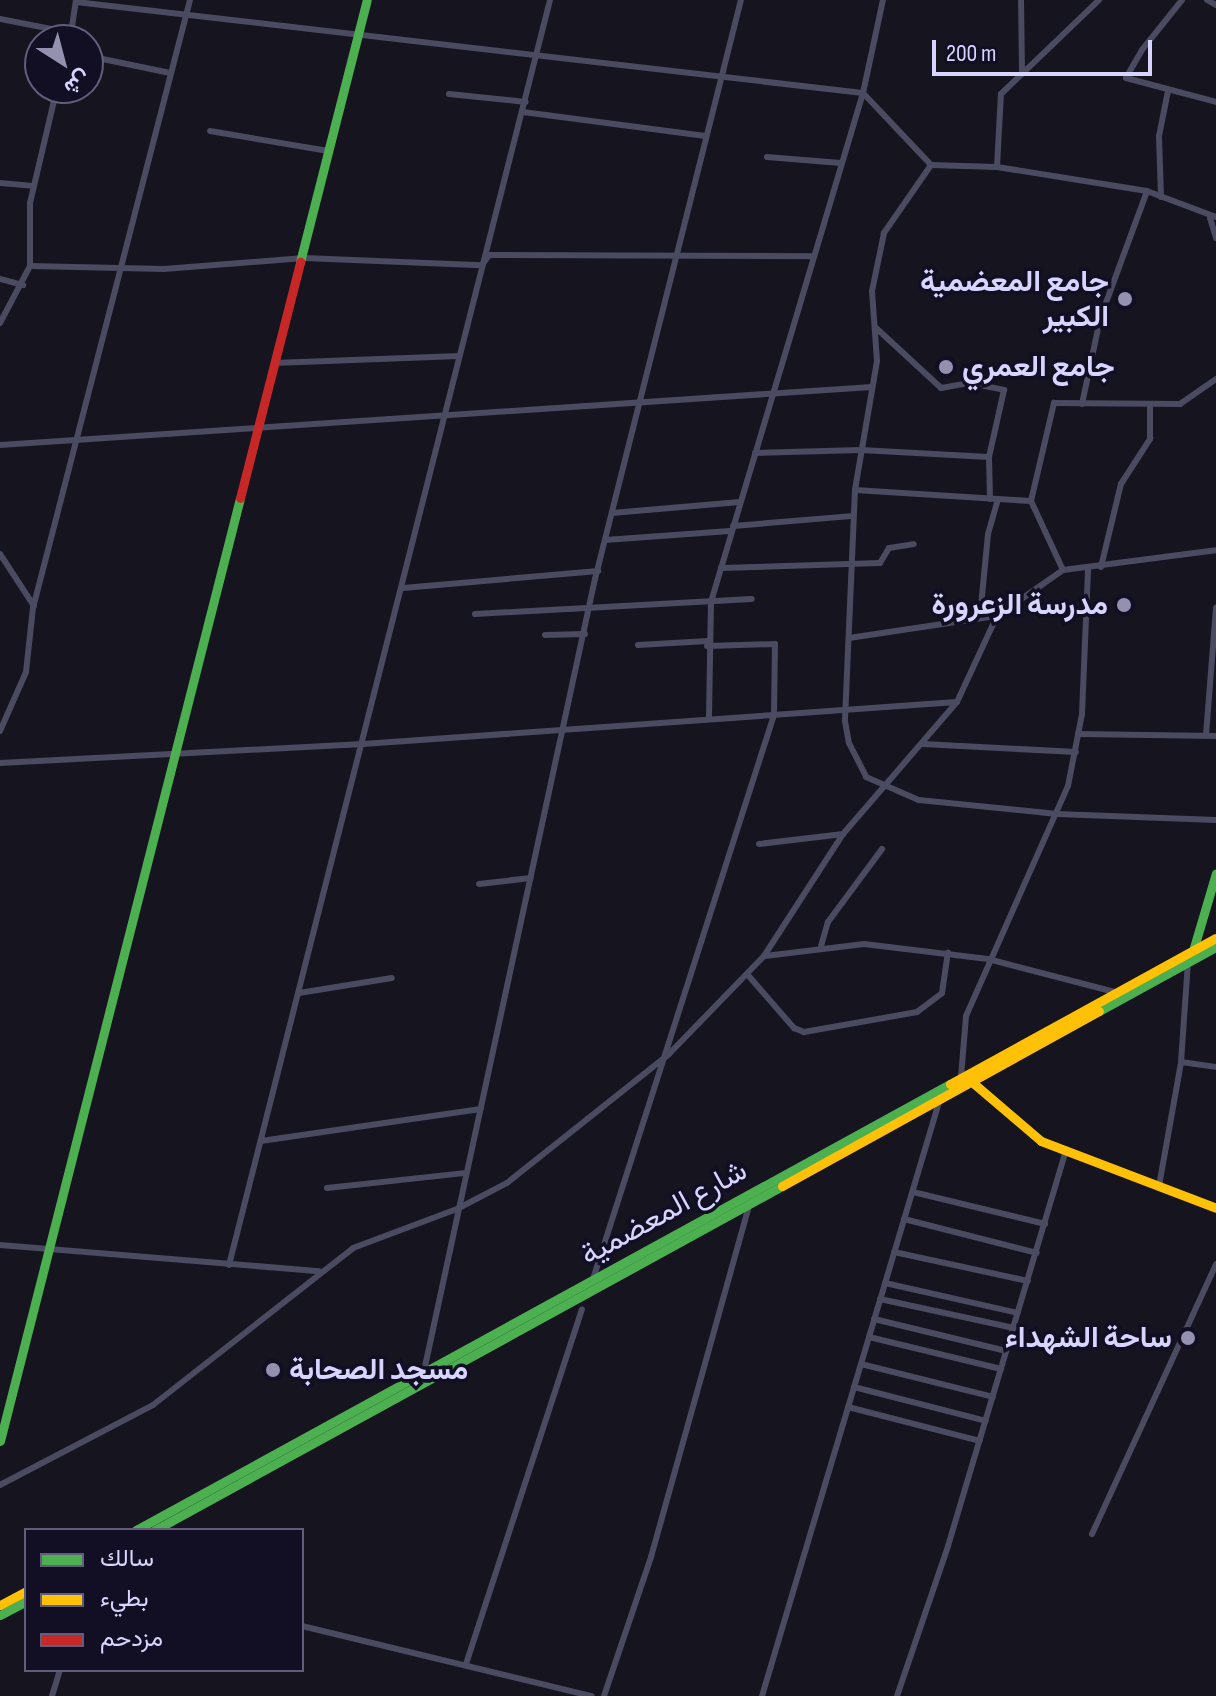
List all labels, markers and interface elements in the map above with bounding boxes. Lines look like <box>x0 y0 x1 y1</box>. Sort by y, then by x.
north arrow <box>24 24 104 104</box>
scale bar <box>936 24 1156 74</box>
text: 200 m <box>946 39 997 68</box>
text: ش <box>59 64 96 101</box>
place label: جامع المعضمية الكبير <box>920 264 1109 334</box>
marker: جامع المعضمية الكبير <box>1116 290 1134 308</box>
place label: جامع العمري <box>962 349 1115 385</box>
marker: جامع العمري <box>937 358 955 376</box>
place label: مدرسة الزعرورة <box>932 587 1108 623</box>
marker: مدرسة الزعرورة <box>1115 596 1133 614</box>
street label: شارع المعضمية <box>575 1153 753 1273</box>
place label: ساحة الشهداء <box>1005 1320 1172 1356</box>
marker: ساحة الشهداء <box>1179 1329 1197 1347</box>
place label: مسجد الصحابة <box>289 1352 468 1388</box>
marker: مسجد الصحابة <box>264 1361 282 1379</box>
legend <box>24 1528 304 1672</box>
text: سالك <box>100 1544 154 1573</box>
text: بطيء <box>100 1584 149 1613</box>
text: مزدحم <box>100 1624 163 1653</box>

